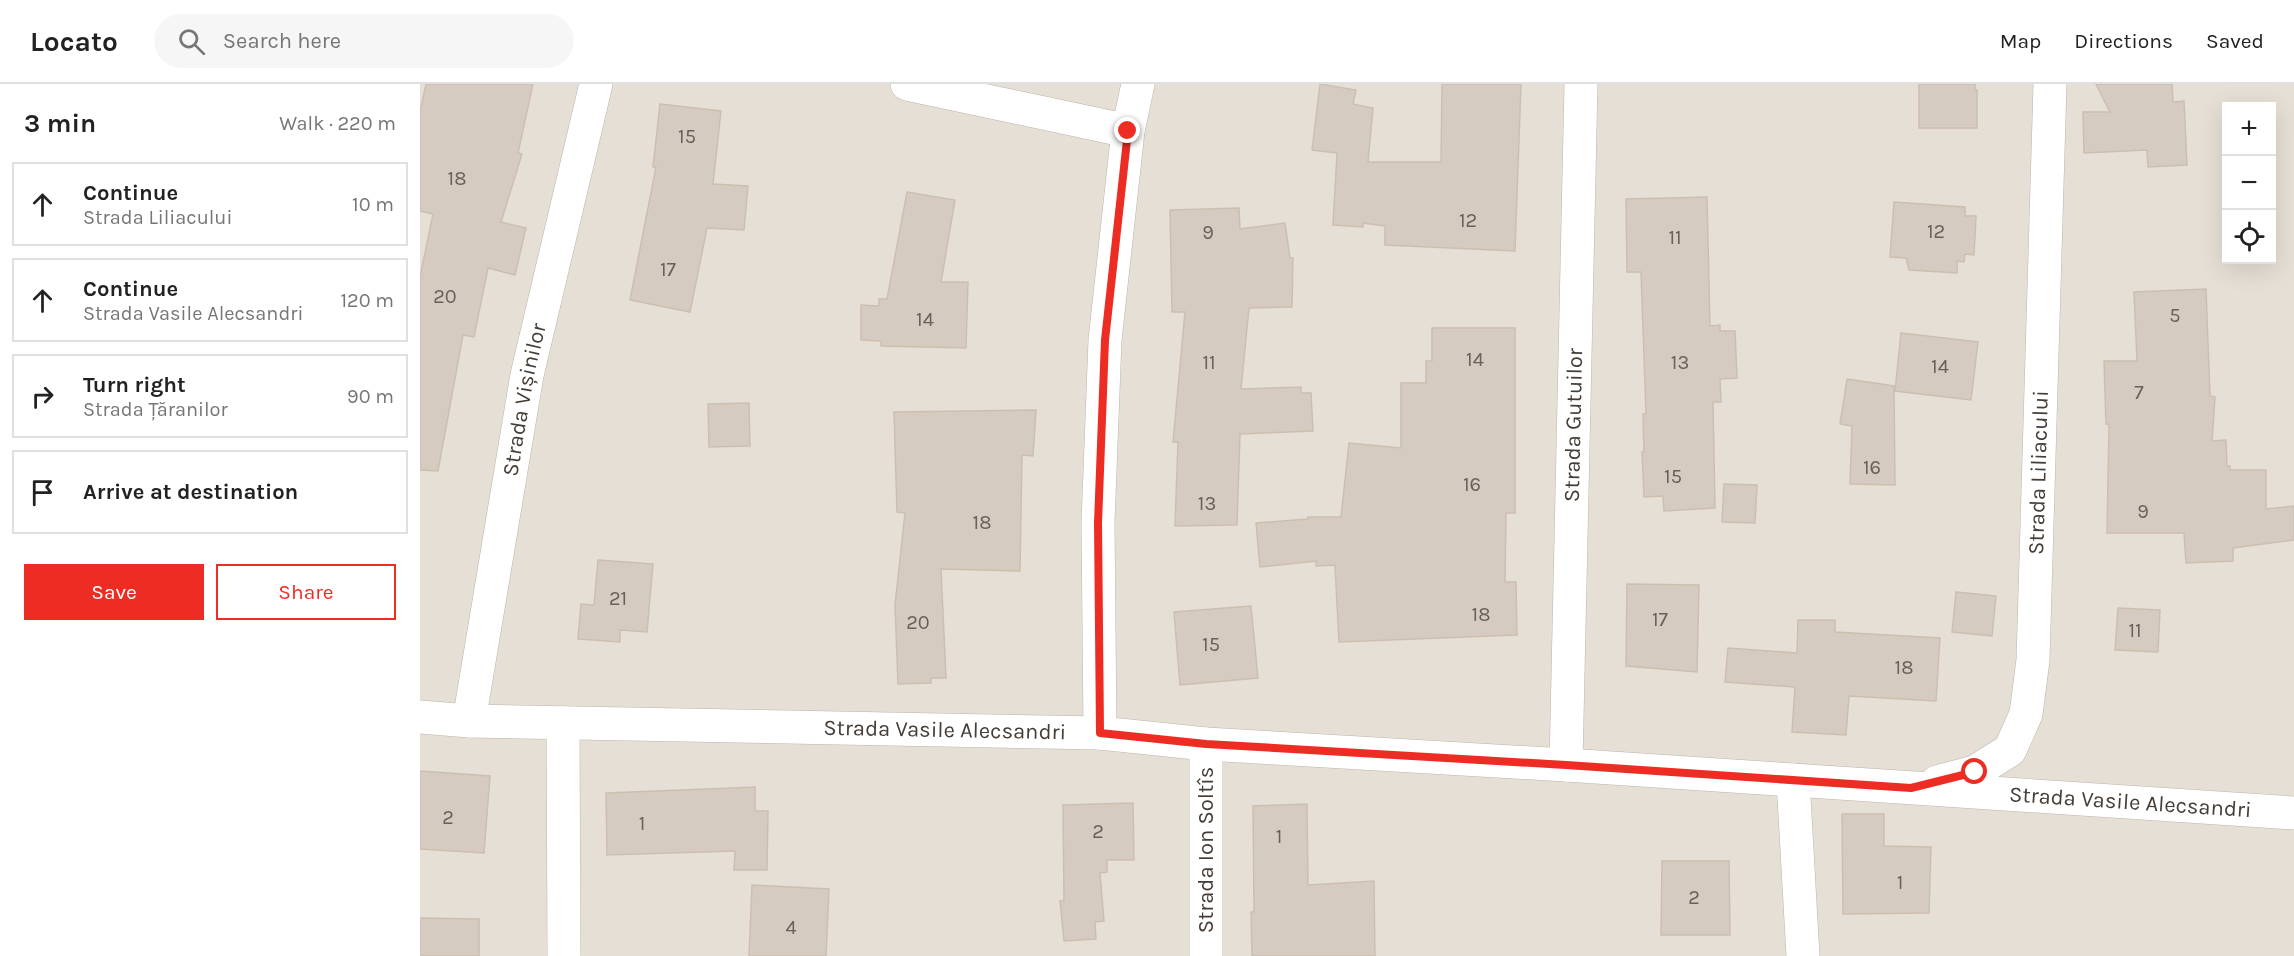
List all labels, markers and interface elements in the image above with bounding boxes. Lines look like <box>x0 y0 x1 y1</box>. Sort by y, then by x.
search box <box>154 14 574 68</box>
text: Locato <box>30 25 118 58</box>
icon: search <box>175 25 208 58</box>
text: Search here <box>223 28 341 54</box>
text: Map <box>2000 29 2041 53</box>
text: Directions <box>2074 29 2173 53</box>
text: Saved <box>2206 29 2264 53</box>
map controls <box>2222 102 2276 264</box>
button: + <box>2222 102 2276 156</box>
text: 3 min <box>24 108 96 139</box>
text: Walk · 220 m <box>279 112 396 135</box>
route end <box>1114 117 1140 143</box>
house number: 15 <box>678 125 696 148</box>
button: − <box>2222 156 2276 210</box>
house number: 18 <box>448 167 466 190</box>
text: Continue <box>83 180 178 206</box>
icon: ahead <box>26 188 59 221</box>
text: 10 m <box>352 193 394 216</box>
text: Strada Liliacului <box>83 206 232 229</box>
house number: 12 <box>1459 209 1477 232</box>
button: locate <box>2222 210 2276 264</box>
house number: 12 <box>1927 220 1945 243</box>
house number: 9 <box>1202 221 1214 244</box>
house number: 11 <box>1668 226 1682 249</box>
house number: 17 <box>660 258 677 281</box>
text: Continue <box>83 276 178 302</box>
icon: ahead <box>26 284 59 317</box>
house number: 20 <box>433 285 457 308</box>
text: 120 m <box>340 289 394 312</box>
text: Strada Vasile Alecsandri <box>83 302 303 325</box>
house number: 5 <box>2169 304 2181 327</box>
house number: 14 <box>916 308 934 331</box>
street label: Strada Vișinilor <box>497 321 552 478</box>
house number: 14 <box>1466 348 1484 371</box>
street label: Strada Gutuilor <box>1559 348 1588 502</box>
house number: 11 <box>1202 351 1216 374</box>
house number: 13 <box>1671 351 1689 374</box>
house number: 14 <box>1931 355 1949 378</box>
text: Turn right <box>83 372 186 398</box>
icon: right <box>26 380 59 413</box>
house number: 7 <box>2134 381 2144 404</box>
text: 90 m <box>347 385 394 408</box>
street label: Strada Liliacului <box>2023 390 2054 555</box>
text: Strada Țăranilor <box>83 398 228 421</box>
house number: 16 <box>1863 456 1881 479</box>
house number: 15 <box>1664 465 1682 488</box>
house number: 16 <box>1463 473 1481 496</box>
icon: arrive <box>26 476 59 509</box>
text: Arrive at destination <box>83 479 298 505</box>
house number: 13 <box>1198 492 1216 515</box>
house number: 9 <box>2137 500 2149 523</box>
house number: 18 <box>973 511 991 534</box>
button: Save <box>24 564 204 620</box>
button: Share <box>216 564 396 620</box>
house number: 21 <box>609 587 627 610</box>
house number: 18 <box>1472 603 1490 626</box>
house number: 17 <box>1652 608 1669 631</box>
house number: 20 <box>906 611 930 634</box>
house number: 11 <box>2128 619 2142 642</box>
house number: 15 <box>1202 633 1220 656</box>
house number: 18 <box>1895 656 1913 679</box>
street label: Strada Vasile Alecsandri <box>823 715 1066 745</box>
route start <box>1961 758 1987 784</box>
street label: Strada Ion Soltîs <box>1193 767 1219 933</box>
street label: Strada Vasile Alecsandri <box>2008 781 2252 823</box>
house number: 2 <box>442 806 454 829</box>
house number: 1 <box>639 812 645 835</box>
house number: 2 <box>1092 820 1104 843</box>
house number: 1 <box>1276 825 1282 848</box>
house number: 1 <box>1897 871 1903 894</box>
house number: 2 <box>1688 886 1700 909</box>
house number: 4 <box>785 916 797 939</box>

